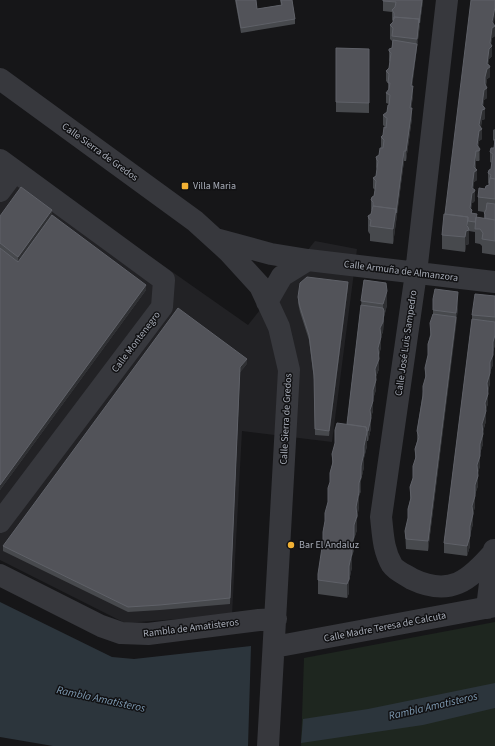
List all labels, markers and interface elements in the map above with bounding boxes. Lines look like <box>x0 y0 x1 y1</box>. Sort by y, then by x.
street label: Calle Sierra de Gredos <box>59 119 141 185</box>
place label: Villa Maria <box>193 179 236 193</box>
marker: Villa Maria <box>180 181 190 191</box>
street label: Calle Armuña de Almanzora <box>343 257 459 285</box>
street label: Calle José Luis Sampedro <box>392 289 420 397</box>
street label: Calle Montenegro <box>108 308 164 376</box>
street label: Calle Sierra de Gredos <box>277 373 295 465</box>
place label: Bar El Andaluz <box>299 538 359 552</box>
marker: Bar El Andaluz <box>286 540 296 550</box>
street label: Calle Madre Teresa de Calcuta <box>323 608 447 646</box>
street label: Rambla de Amatisteros <box>142 615 240 641</box>
water label: Rambla Amatisteros <box>55 682 147 716</box>
water label: Rambla Amatisteros <box>387 688 479 724</box>

